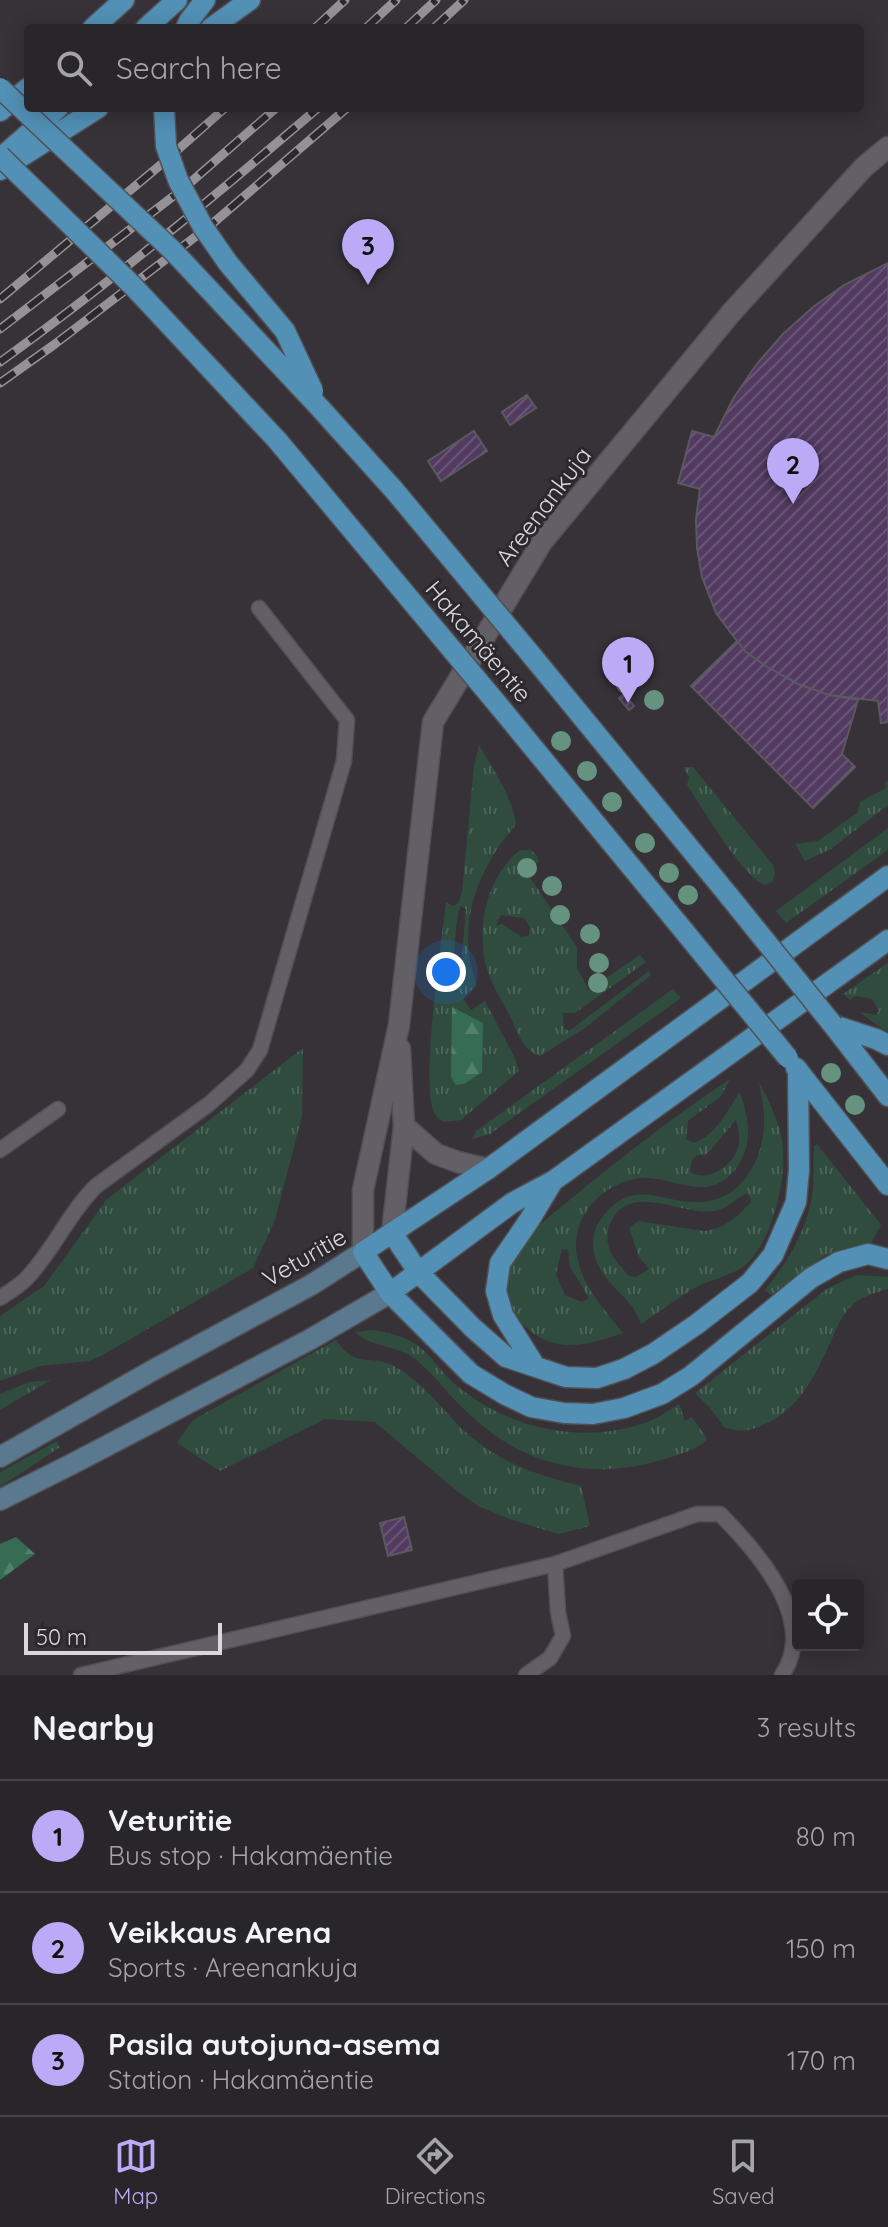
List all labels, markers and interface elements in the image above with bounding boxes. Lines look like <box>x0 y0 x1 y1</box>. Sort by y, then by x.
search box <box>24 24 864 112</box>
icon: search <box>52 46 96 90</box>
text: Search here <box>116 49 282 87</box>
pin: 3 <box>342 219 394 285</box>
pin: 2 <box>767 438 819 504</box>
street label: Areenankuja <box>489 441 597 571</box>
street label: Hakamäentie <box>419 574 539 708</box>
pin: 1 <box>602 637 654 703</box>
your location <box>426 952 466 992</box>
street label: Veturitie <box>257 1221 351 1293</box>
map controls <box>792 1579 864 1651</box>
button: locate <box>792 1579 864 1651</box>
scale bar <box>24 1619 222 1655</box>
text: 50 m <box>36 1623 87 1651</box>
text: Nearby <box>32 1706 155 1749</box>
text: 3 results <box>757 1711 856 1744</box>
text: Veturitie <box>108 1801 232 1839</box>
text: 1 <box>53 1820 63 1853</box>
text: 80 m <box>796 1820 856 1853</box>
text: Bus stop · Hakamäentie <box>108 1839 393 1872</box>
text: Veikkaus Arena <box>108 1913 331 1951</box>
text: 2 <box>51 1932 65 1965</box>
text: 150 m <box>786 1932 856 1965</box>
text: Sports · Areenankuja <box>108 1951 358 1984</box>
text: Pasila autojuna-asema <box>108 2025 441 2063</box>
text: 3 <box>51 2044 65 2077</box>
text: 170 m <box>787 2044 856 2077</box>
text: Station · Hakamäentie <box>108 2063 374 2096</box>
tab: Map <box>113 2134 158 2210</box>
tab: Directions <box>385 2134 485 2210</box>
tab: Saved <box>712 2134 775 2210</box>

